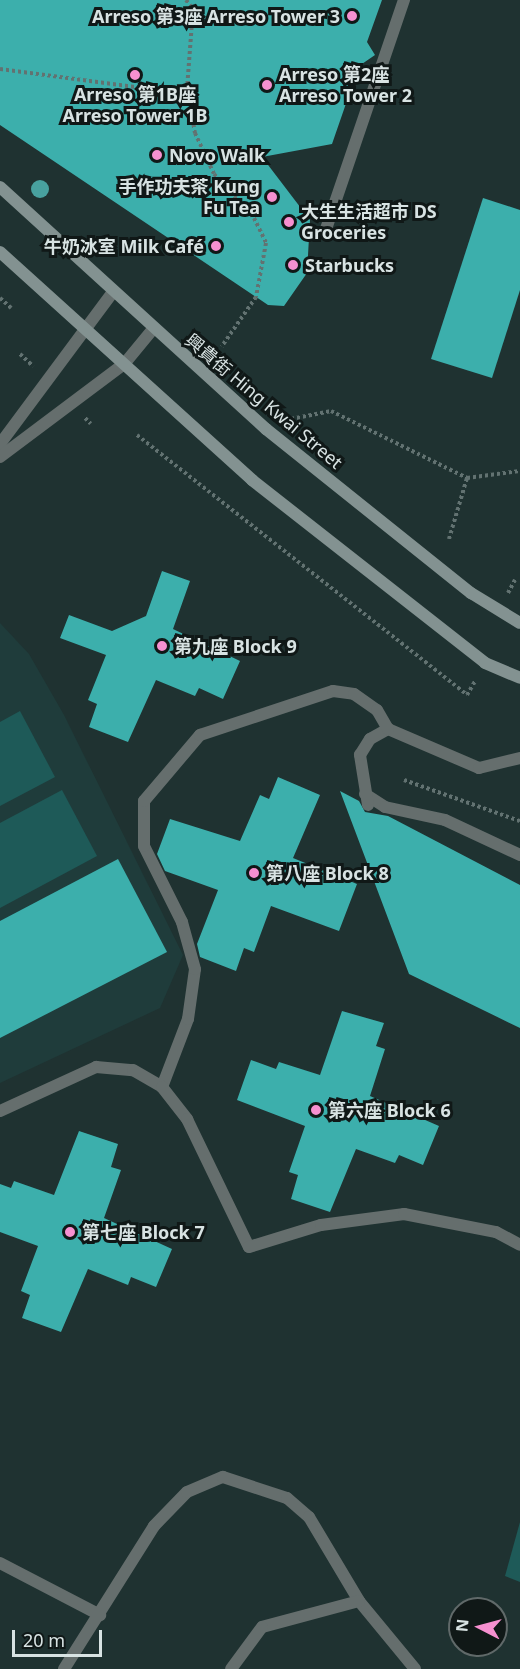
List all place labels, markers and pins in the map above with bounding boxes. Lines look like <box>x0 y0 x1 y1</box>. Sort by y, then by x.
place label: Arreso 第3座 Arreso Tower 3 <box>92 5 340 27</box>
marker: Arreso 第3座 Arreso Tower 3 <box>345 9 359 23</box>
place label: Arreso 第2座 Arreso Tower 2 <box>279 64 412 106</box>
marker: Arreso 第1B座 Arreso Tower 1B <box>128 68 142 82</box>
marker: Arreso 第2座 Arreso Tower 2 <box>260 78 274 92</box>
place label: Arreso 第1B座 Arreso Tower 1B <box>62 84 208 127</box>
place label: Novo Walk <box>169 144 265 166</box>
marker: Novo Walk <box>150 148 164 162</box>
place label: 手作功夫茶 Kung Fu Tea <box>119 176 260 219</box>
marker: 手作功夫茶 Kung Fu Tea <box>265 190 279 204</box>
place label: 大生生活超市 DS Groceries <box>301 201 437 244</box>
marker: 大生生活超市 DS Groceries <box>282 215 296 229</box>
place label: 牛奶冰室 Milk Café <box>44 235 204 257</box>
marker: 牛奶冰室 Milk Café <box>209 239 223 253</box>
place label: Starbucks <box>305 254 394 276</box>
marker: Starbucks <box>286 258 300 272</box>
place label: 第九座 Block 9 <box>174 635 297 657</box>
marker: 第九座 Block 9 <box>155 639 169 653</box>
place label: 第八座 Block 8 <box>266 862 389 884</box>
marker: 第八座 Block 8 <box>247 866 261 880</box>
place label: 第六座 Block 6 <box>328 1099 451 1121</box>
marker: 第六座 Block 6 <box>309 1103 323 1117</box>
place label: 第七座 Block 7 <box>82 1221 205 1243</box>
marker: 第七座 Block 7 <box>63 1225 77 1239</box>

